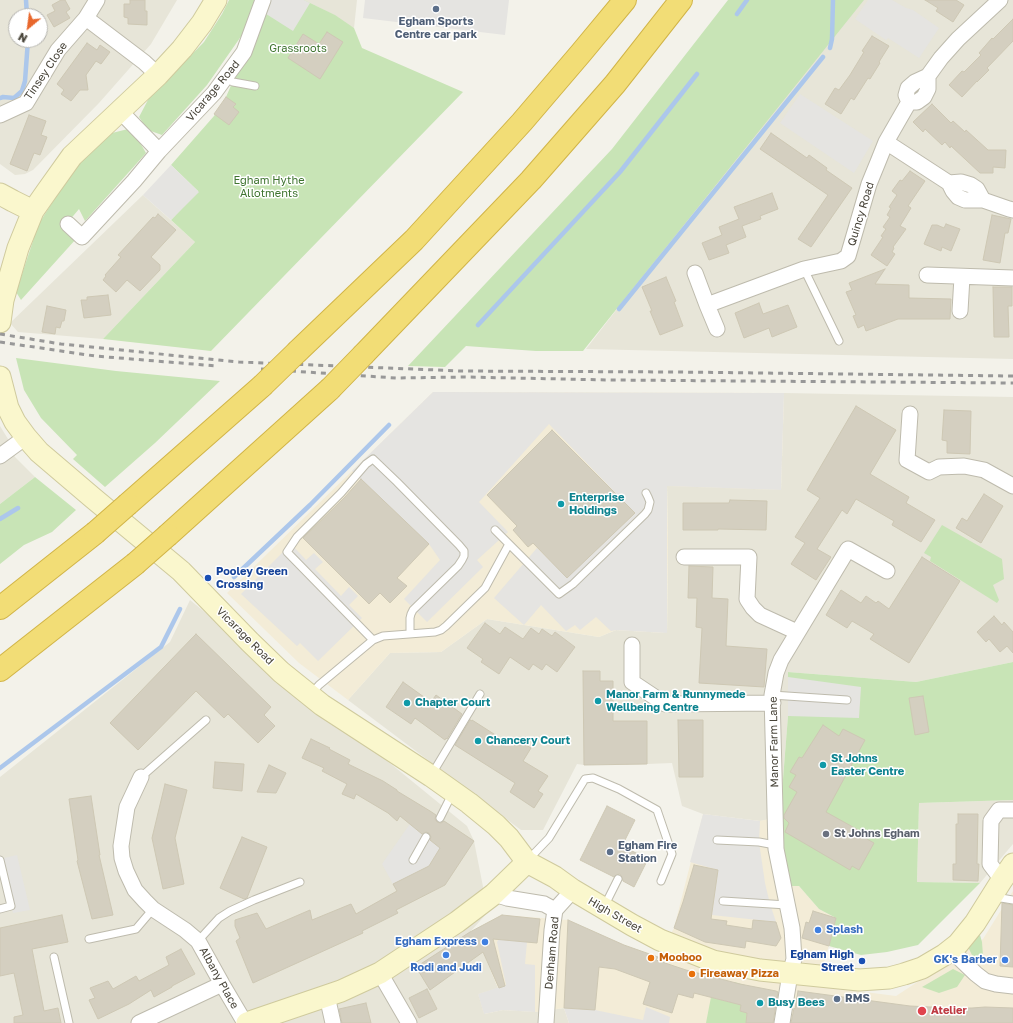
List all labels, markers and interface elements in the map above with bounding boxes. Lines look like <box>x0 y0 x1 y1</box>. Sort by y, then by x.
marker: Egham Sports Centre car park <box>431 4 441 14</box>
north arrow <box>8 8 48 48</box>
place label: Egham Sports Centre car park <box>395 15 477 41</box>
text: N <box>16 30 29 46</box>
street label: Tinsey Close <box>22 39 70 103</box>
park label: Grassroots <box>269 42 327 56</box>
street label: Vicarage Road <box>184 58 242 124</box>
park label: Egham Hythe Allotments <box>233 174 305 200</box>
street label: Quincy Road <box>845 180 877 248</box>
place label: Enterprise Holdings <box>569 491 624 517</box>
marker: Enterprise Holdings <box>556 499 566 509</box>
place label: Pooley Green Crossing <box>216 565 288 591</box>
marker: Pooley Green Crossing <box>203 573 213 583</box>
street label: Vicarage Road <box>214 605 276 667</box>
place label: Manor Farm & Runnymede Wellbeing Centre <box>606 688 746 714</box>
place label: Chapter Court <box>415 696 490 710</box>
marker: Manor Farm & Runnymede Wellbeing Centre <box>593 696 603 706</box>
street label: Manor Farm Lane <box>767 696 781 788</box>
marker: Chapter Court <box>402 698 412 708</box>
place label: Chancery Court <box>486 734 570 748</box>
marker: Chancery Court <box>473 736 483 746</box>
place label: St Johns Easter Centre <box>831 752 904 778</box>
marker: St Johns Easter Centre <box>818 760 828 770</box>
place label: St Johns Egham <box>834 827 920 841</box>
marker: St Johns Egham <box>821 829 831 839</box>
place label: Egham Fire Station <box>618 839 677 865</box>
marker: Egham Fire Station <box>605 847 615 857</box>
street label: High Street <box>586 894 644 936</box>
street label: Denham Road <box>542 916 562 990</box>
place label: Splash <box>826 923 863 937</box>
marker: Splash <box>813 925 823 935</box>
place label: Egham Express <box>395 935 477 949</box>
marker: Egham Express <box>480 937 490 947</box>
street label: Albany Place <box>197 945 241 1011</box>
place label: Egham High Street <box>790 948 854 974</box>
marker: Rodi and Judi <box>441 950 451 960</box>
place label: Mooboo <box>659 951 702 965</box>
marker: Mooboo <box>646 953 656 963</box>
place label: GK's Barber <box>933 953 997 967</box>
marker: GK's Barber <box>1000 955 1010 965</box>
marker: Egham High Street <box>857 956 867 966</box>
place label: Rodi and Judi <box>410 961 482 975</box>
place label: Fireaway Pizza <box>700 967 779 981</box>
marker: Fireaway Pizza <box>687 969 697 979</box>
place label: RMS <box>845 992 870 1006</box>
marker: RMS <box>832 994 842 1004</box>
place label: Busy Bees <box>768 996 825 1010</box>
marker: Busy Bees <box>755 998 765 1008</box>
place label: Atelier <box>931 1004 967 1018</box>
marker: Atelier <box>916 1005 928 1017</box>

